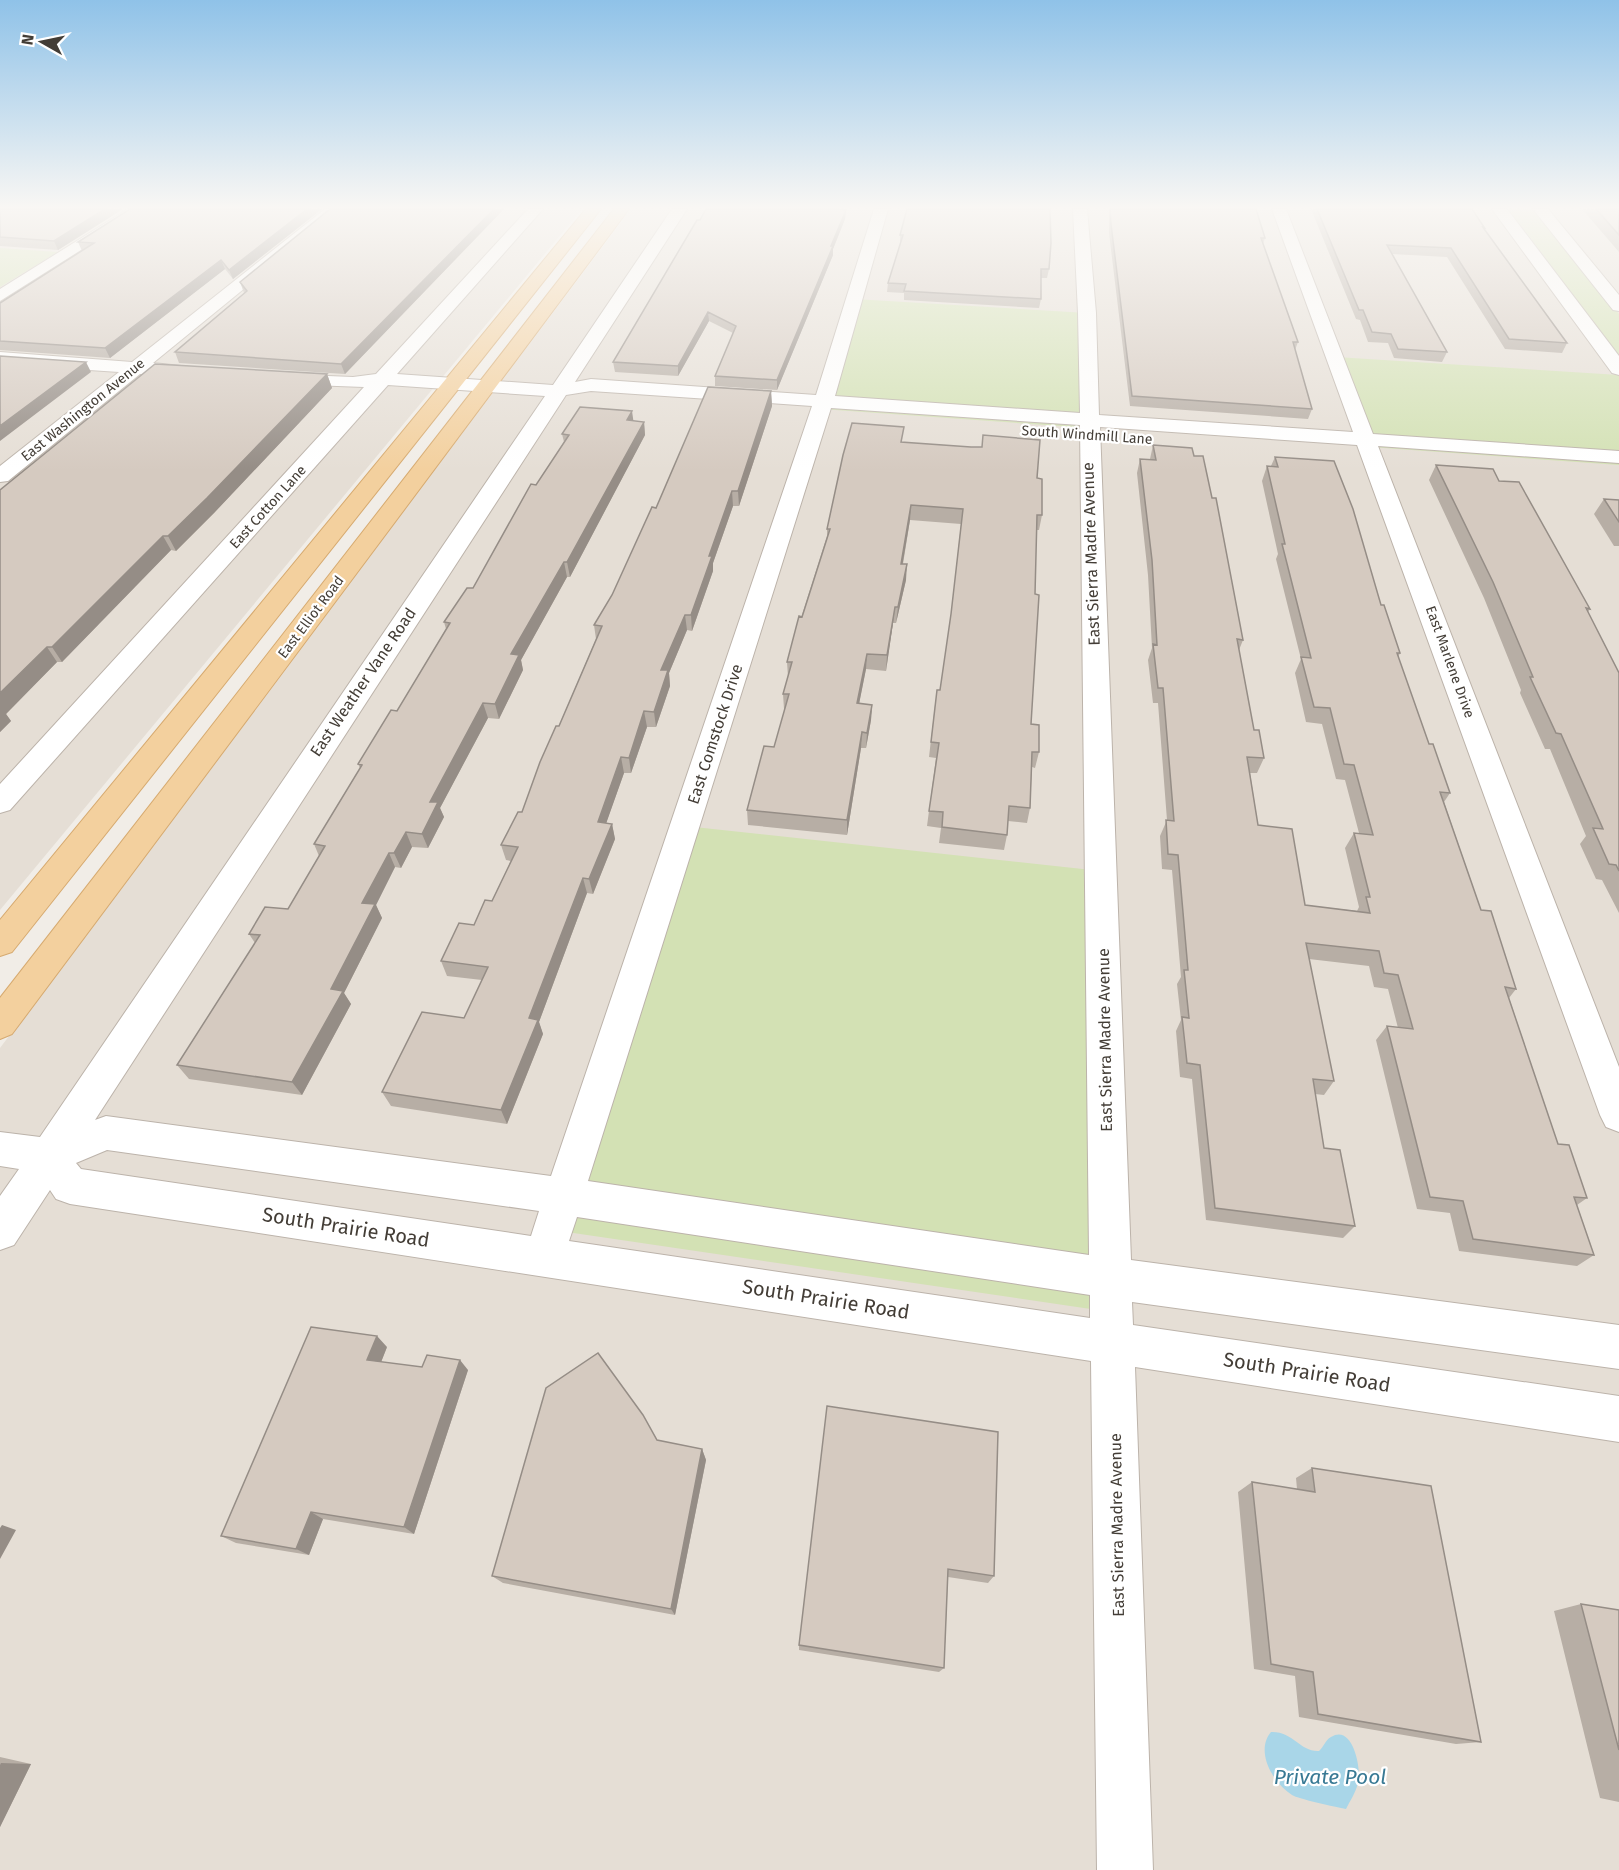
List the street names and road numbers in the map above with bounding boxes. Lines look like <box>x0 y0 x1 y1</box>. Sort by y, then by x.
street label: East Washington Avenue <box>18 355 148 465</box>
street label: South Windmill Lane <box>1021 422 1153 448</box>
street label: East Cotton Lane <box>226 462 310 552</box>
street label: East Sierra Madre Avenue <box>1078 462 1104 646</box>
street label: East Elliot Road <box>274 572 348 662</box>
street label: East Weather Vane Road <box>306 604 420 760</box>
street label: East Marlene Drive <box>1422 604 1478 720</box>
street label: East Comstock Drive <box>683 662 747 806</box>
street label: East Sierra Madre Avenue <box>1094 948 1116 1132</box>
street label: South Prairie Road <box>261 1202 431 1252</box>
street label: South Prairie Road <box>741 1274 911 1324</box>
street label: South Prairie Road <box>1222 1347 1392 1397</box>
street label: East Sierra Madre Avenue <box>1106 1433 1128 1617</box>

